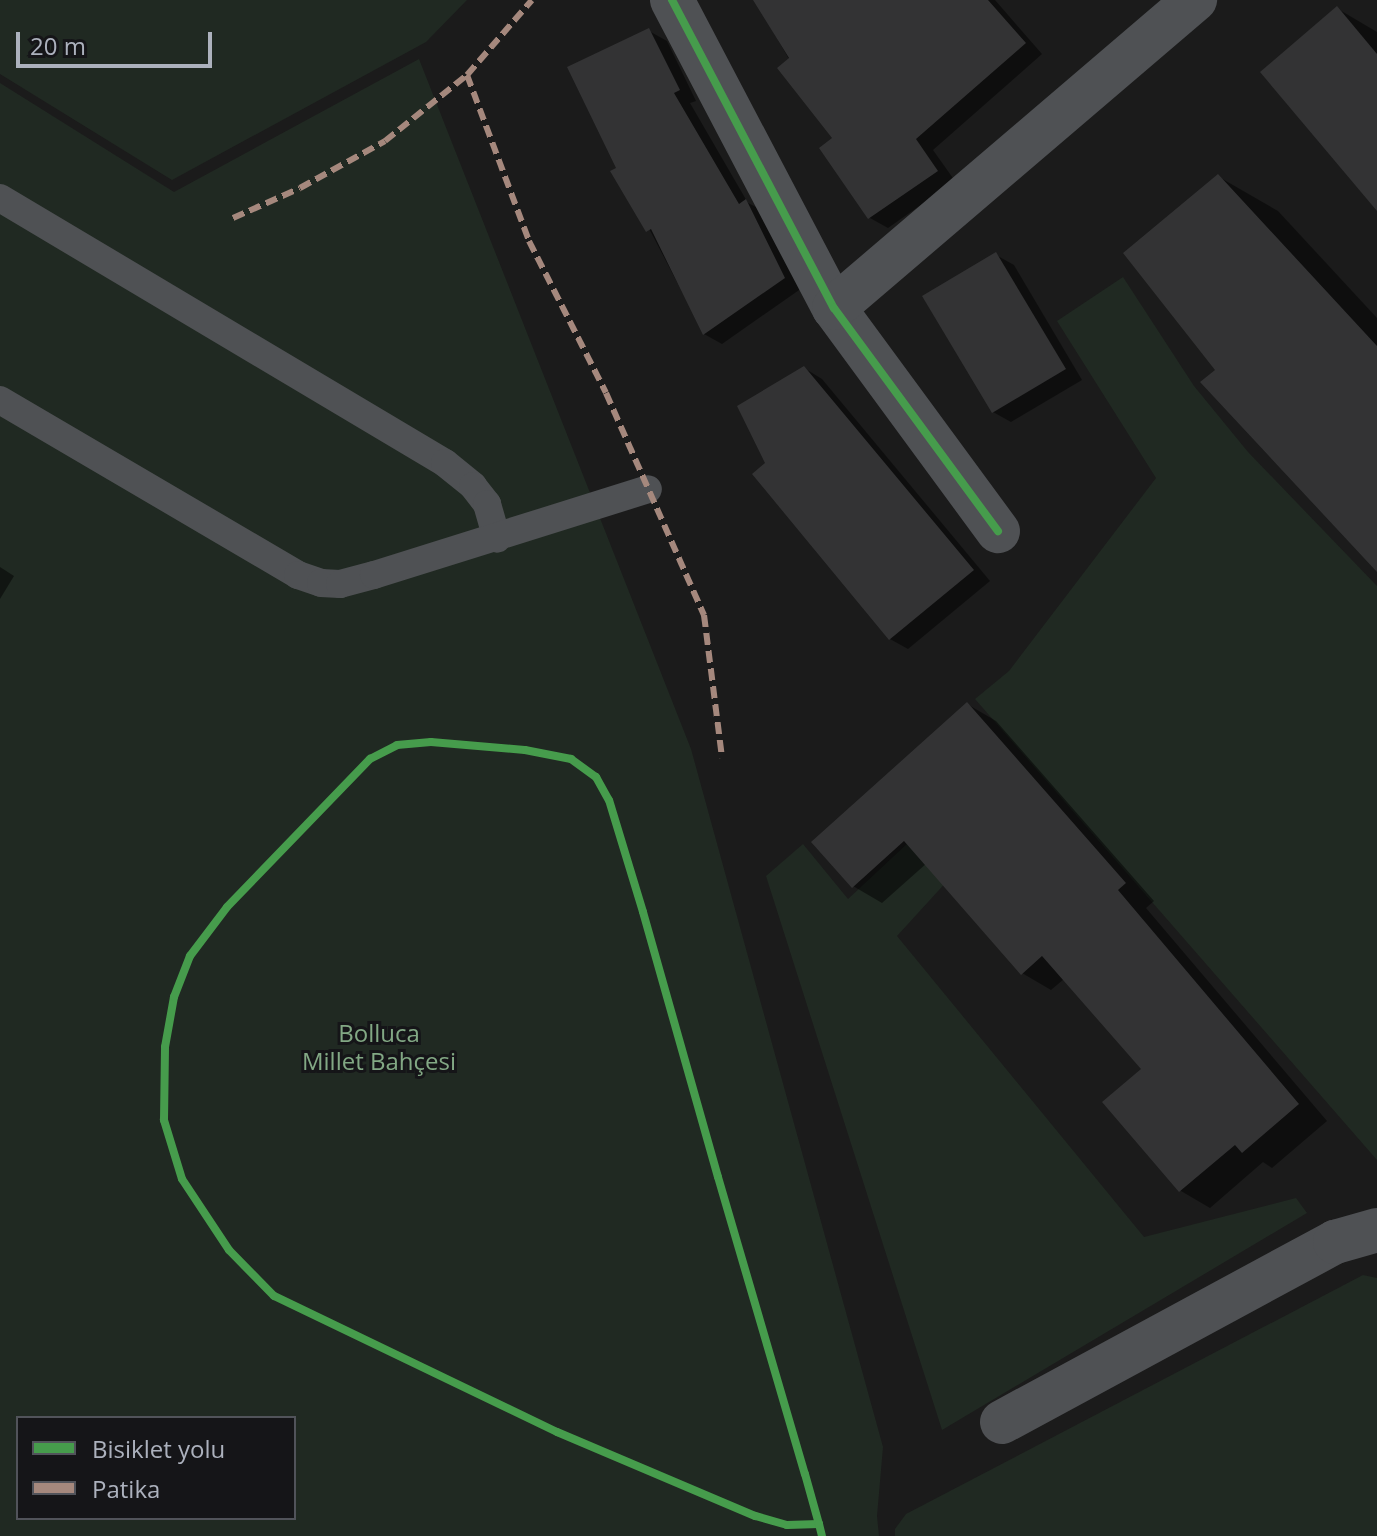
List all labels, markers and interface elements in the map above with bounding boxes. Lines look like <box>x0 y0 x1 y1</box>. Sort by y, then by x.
scale bar <box>20 16 216 66</box>
text: 20 m <box>30 29 86 62</box>
park label: Bolluca Millet Bahçesi <box>302 1019 456 1075</box>
legend <box>16 1416 296 1520</box>
text: Bisiklet yolu <box>92 1432 225 1465</box>
text: Patika <box>92 1472 160 1505</box>

